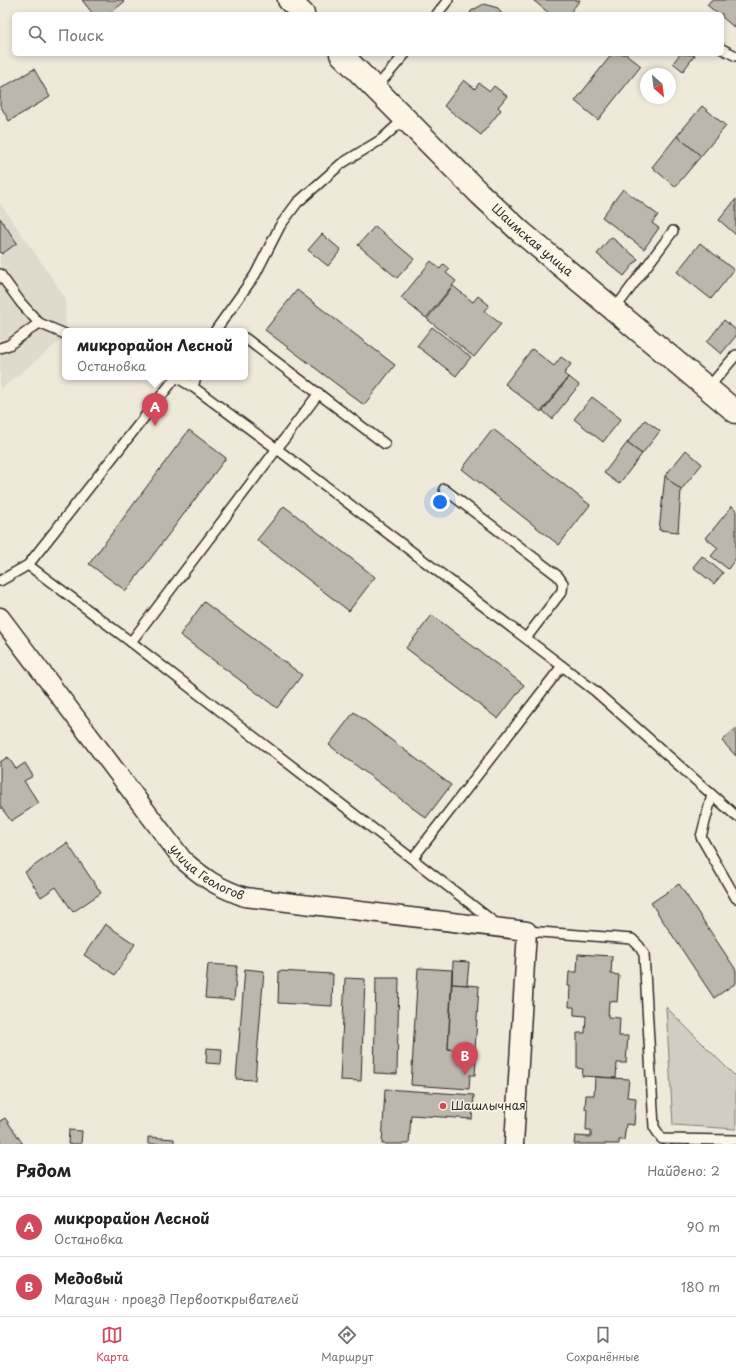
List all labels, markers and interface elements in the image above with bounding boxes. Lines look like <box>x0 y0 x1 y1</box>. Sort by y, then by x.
search box <box>12 12 724 56</box>
icon: search <box>26 23 48 45</box>
text: Поиск <box>58 23 104 46</box>
north arrow <box>640 68 676 104</box>
street label: Шаимская улица <box>488 199 578 280</box>
popup <box>62 328 248 380</box>
text: микрорайон Лесной <box>77 333 233 356</box>
text: Остановка <box>77 356 146 375</box>
pin: A <box>142 393 168 426</box>
your location <box>430 492 450 512</box>
street label: улица Геологов <box>166 840 247 904</box>
pin: B <box>452 1042 478 1075</box>
place label: Шашлычная <box>451 1096 526 1114</box>
marker: Шашлычная <box>438 1101 448 1111</box>
text: Рядом <box>16 1157 71 1183</box>
text: Найдено: 2 <box>647 1161 720 1180</box>
text: микрорайон Лесной <box>54 1206 210 1229</box>
text: A <box>24 1217 34 1236</box>
text: 90 m <box>687 1217 720 1236</box>
text: Остановка <box>54 1229 123 1248</box>
text: Медовый <box>54 1266 123 1289</box>
text: B <box>25 1277 33 1296</box>
text: 180 m <box>681 1277 720 1296</box>
text: Магазин · проезд Первооткрывателей <box>54 1289 299 1308</box>
tab: Карта <box>96 1324 129 1365</box>
tab: Маршрут <box>321 1324 373 1365</box>
tab: Сохранённые <box>566 1324 640 1365</box>

